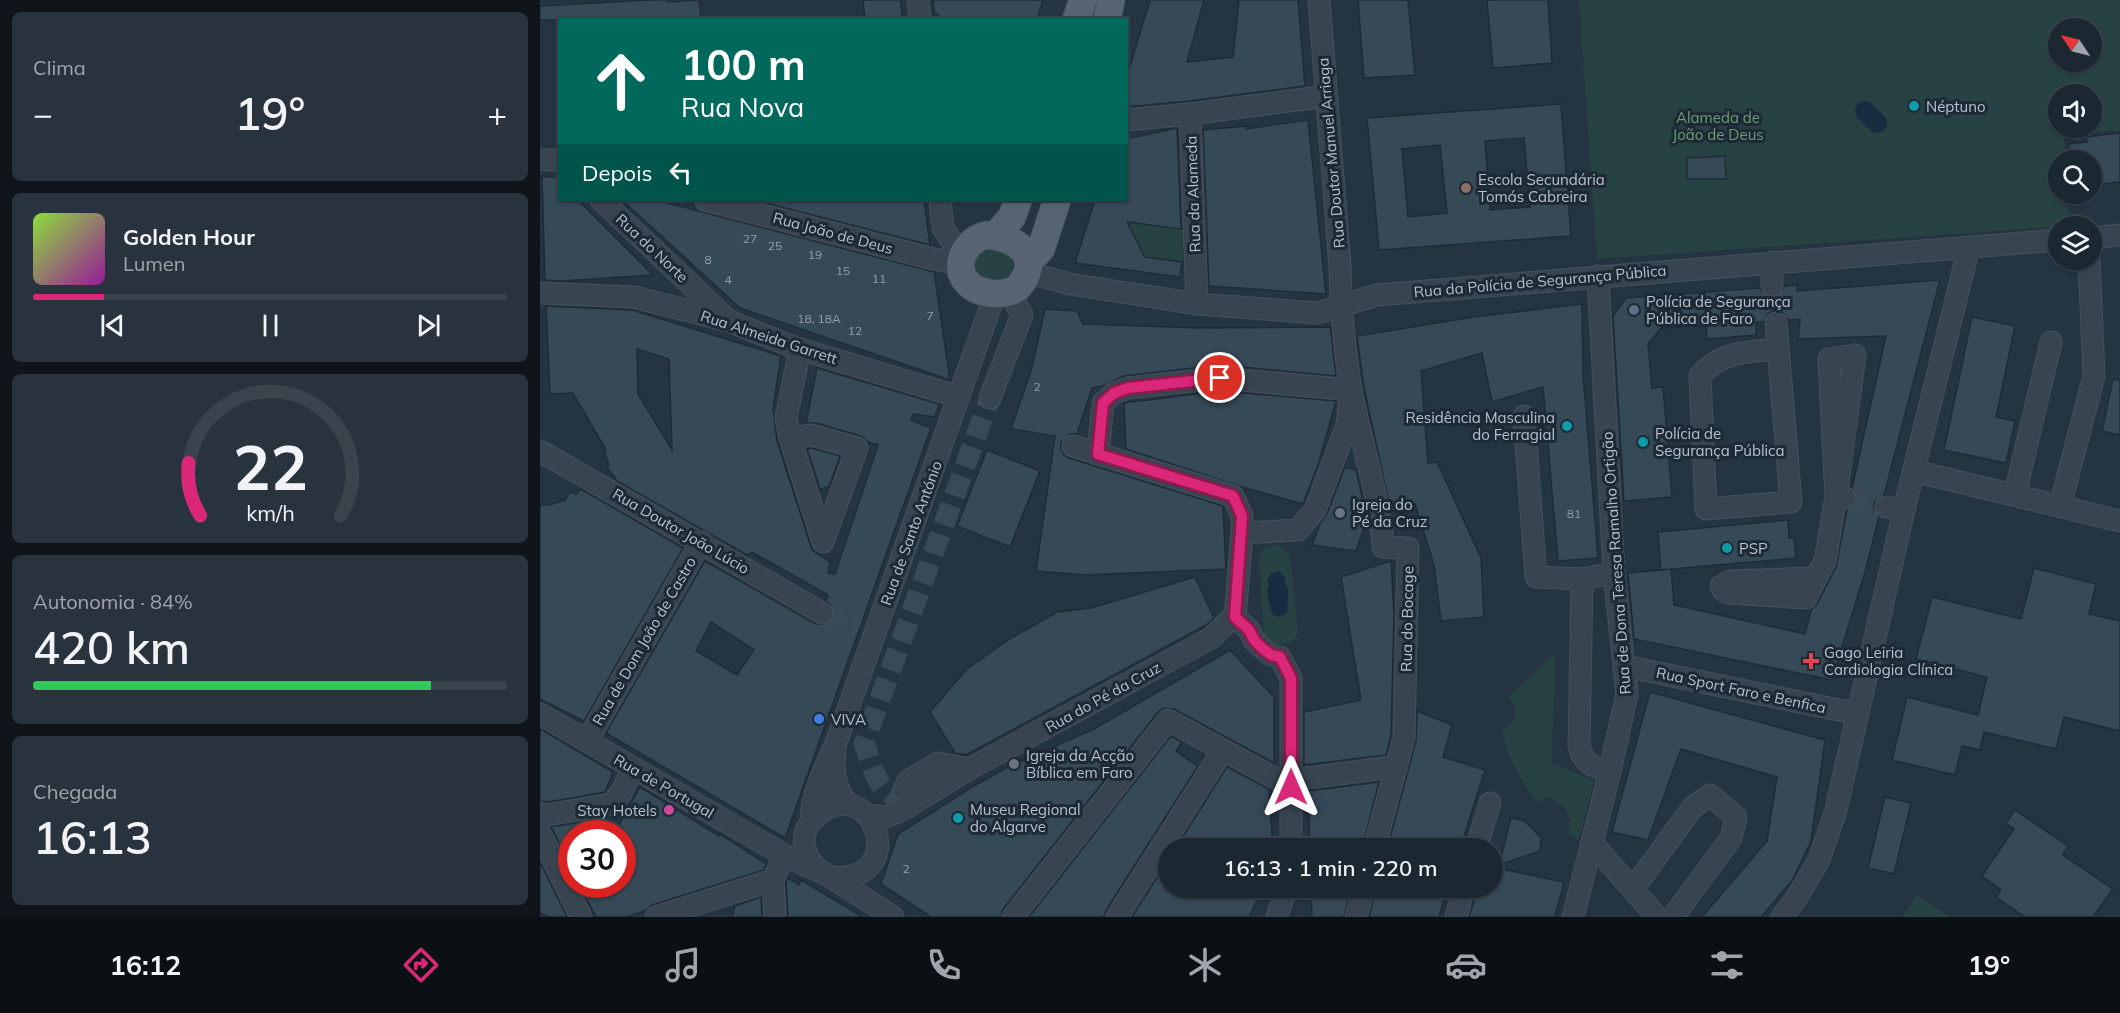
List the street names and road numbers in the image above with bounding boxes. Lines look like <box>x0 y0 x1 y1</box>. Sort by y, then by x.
street label: Rua Doutor Manuel Arriaga <box>1313 57 1349 249</box>
street label: Rua da Alameda <box>1181 135 1205 253</box>
street label: Rua João de Deus <box>771 208 895 258</box>
street label: Rua do Norte <box>612 210 692 286</box>
street label: Rua da Polícia de Segurança Pública <box>1413 260 1667 302</box>
street label: Rua Almeida Garrett <box>698 306 840 368</box>
street label: Rua de Dona Teresa Ramalho Ortigão <box>1597 431 1635 695</box>
street label: Rua de Santo António <box>876 458 946 608</box>
street label: Rua Doutor João Lúcio <box>609 484 753 578</box>
street label: Rua de Dom João de Castro <box>588 553 700 729</box>
street label: Rua do Bocage <box>1397 566 1417 672</box>
street label: Rua do Pé da Cruz <box>1042 657 1164 737</box>
street label: Rua Sport Faro e Benfica <box>1654 663 1828 717</box>
street label: Rua de Portugal <box>611 750 717 822</box>

